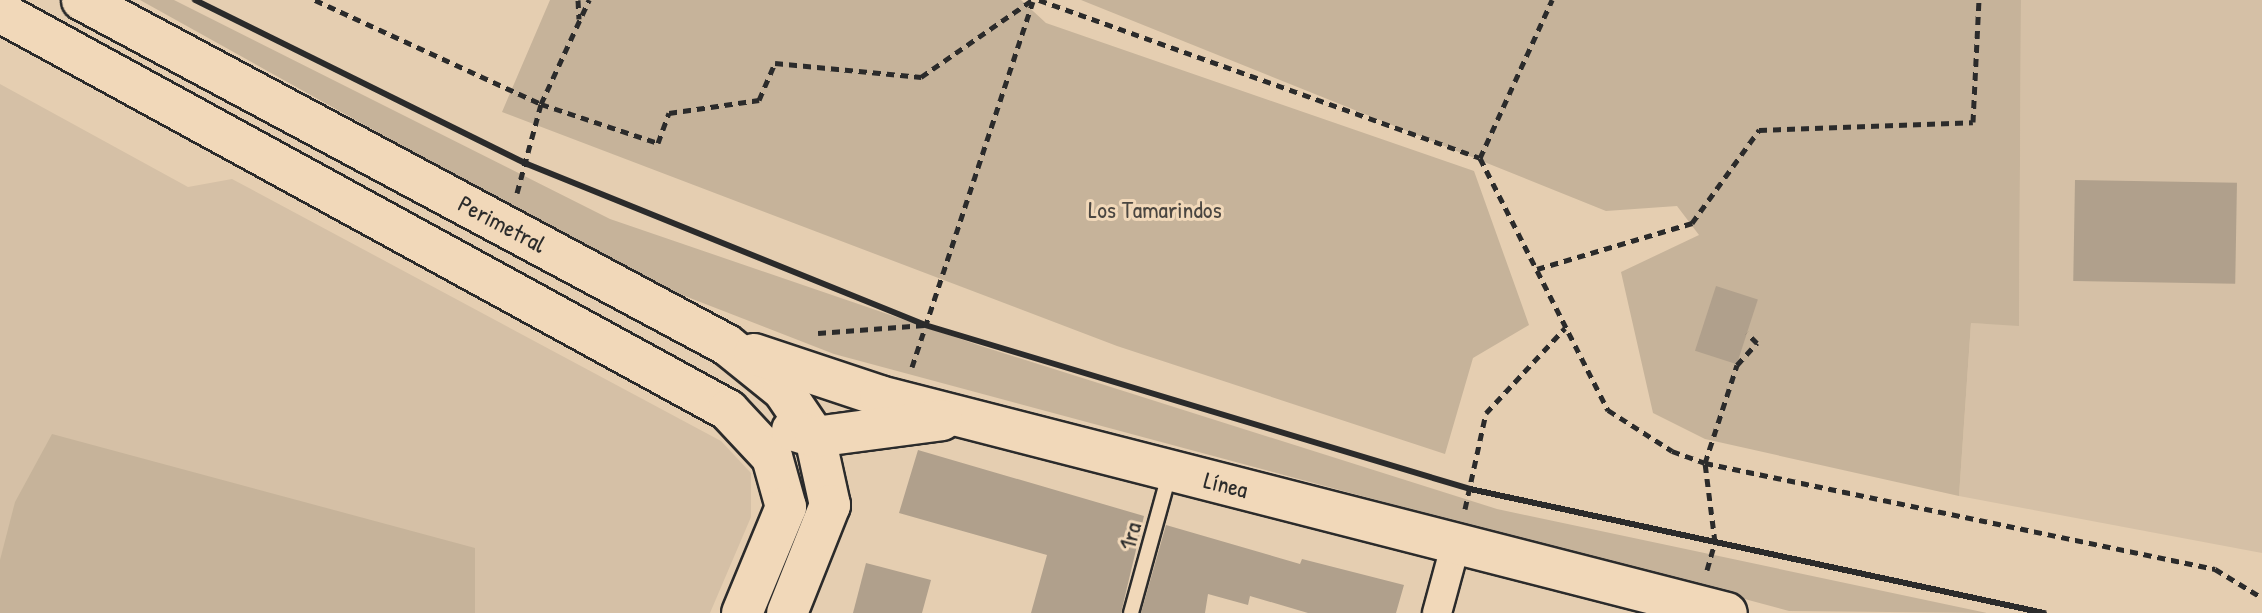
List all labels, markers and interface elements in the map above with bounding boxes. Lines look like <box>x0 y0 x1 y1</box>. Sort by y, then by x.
street label: Perimetral <box>453 189 551 259</box>
park label: Los Tamarindos <box>1088 196 1222 224</box>
street label: Línea <box>1201 466 1251 504</box>
street label: 1ra <box>1113 519 1147 553</box>

